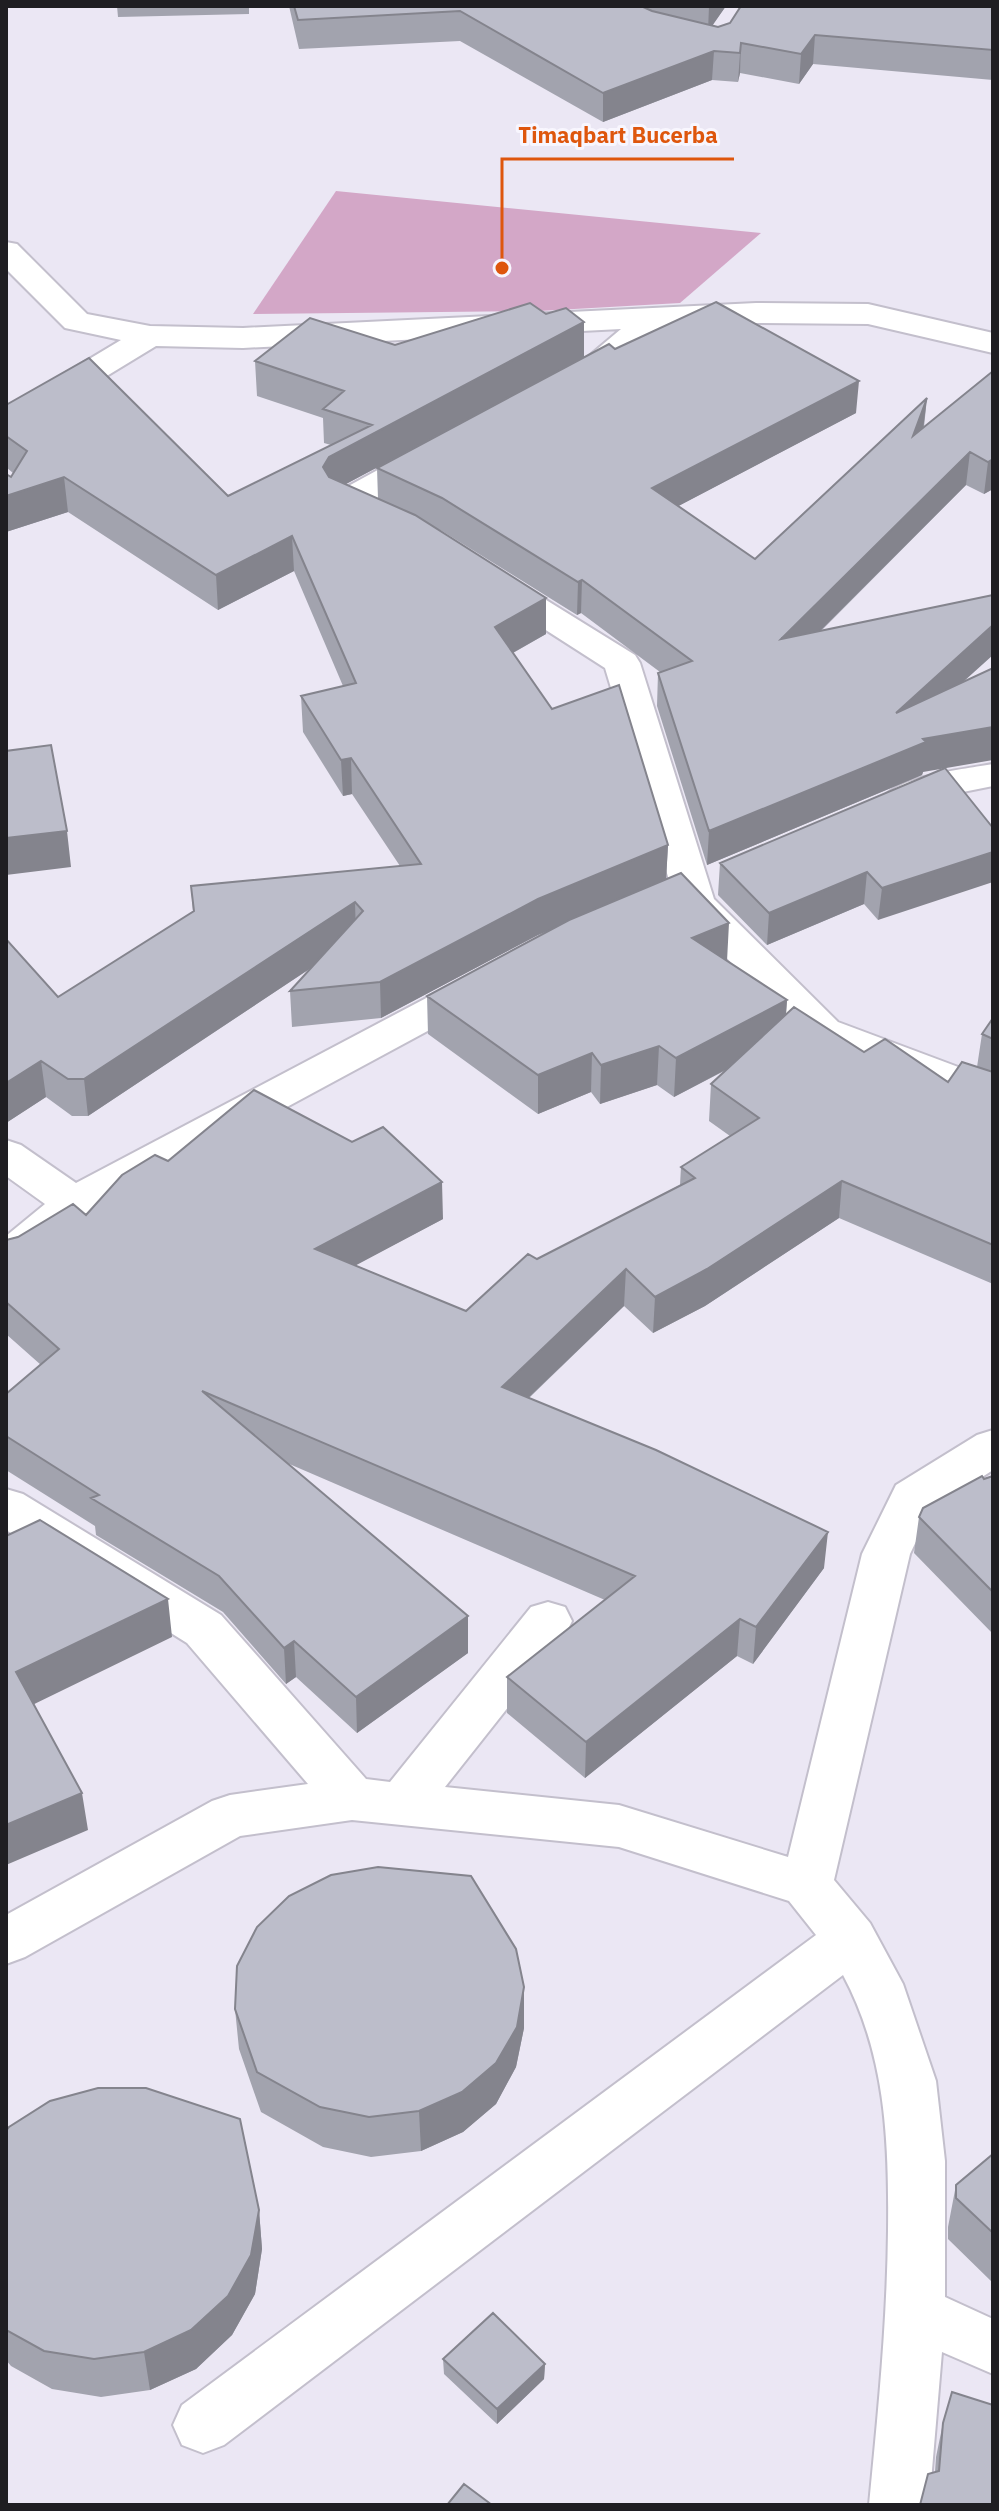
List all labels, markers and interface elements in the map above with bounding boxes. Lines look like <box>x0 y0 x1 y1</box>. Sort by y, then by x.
callout: Timaqbart Bucerba <box>502 113 734 159</box>
text: Timaqbart Bucerba <box>518 120 718 149</box>

